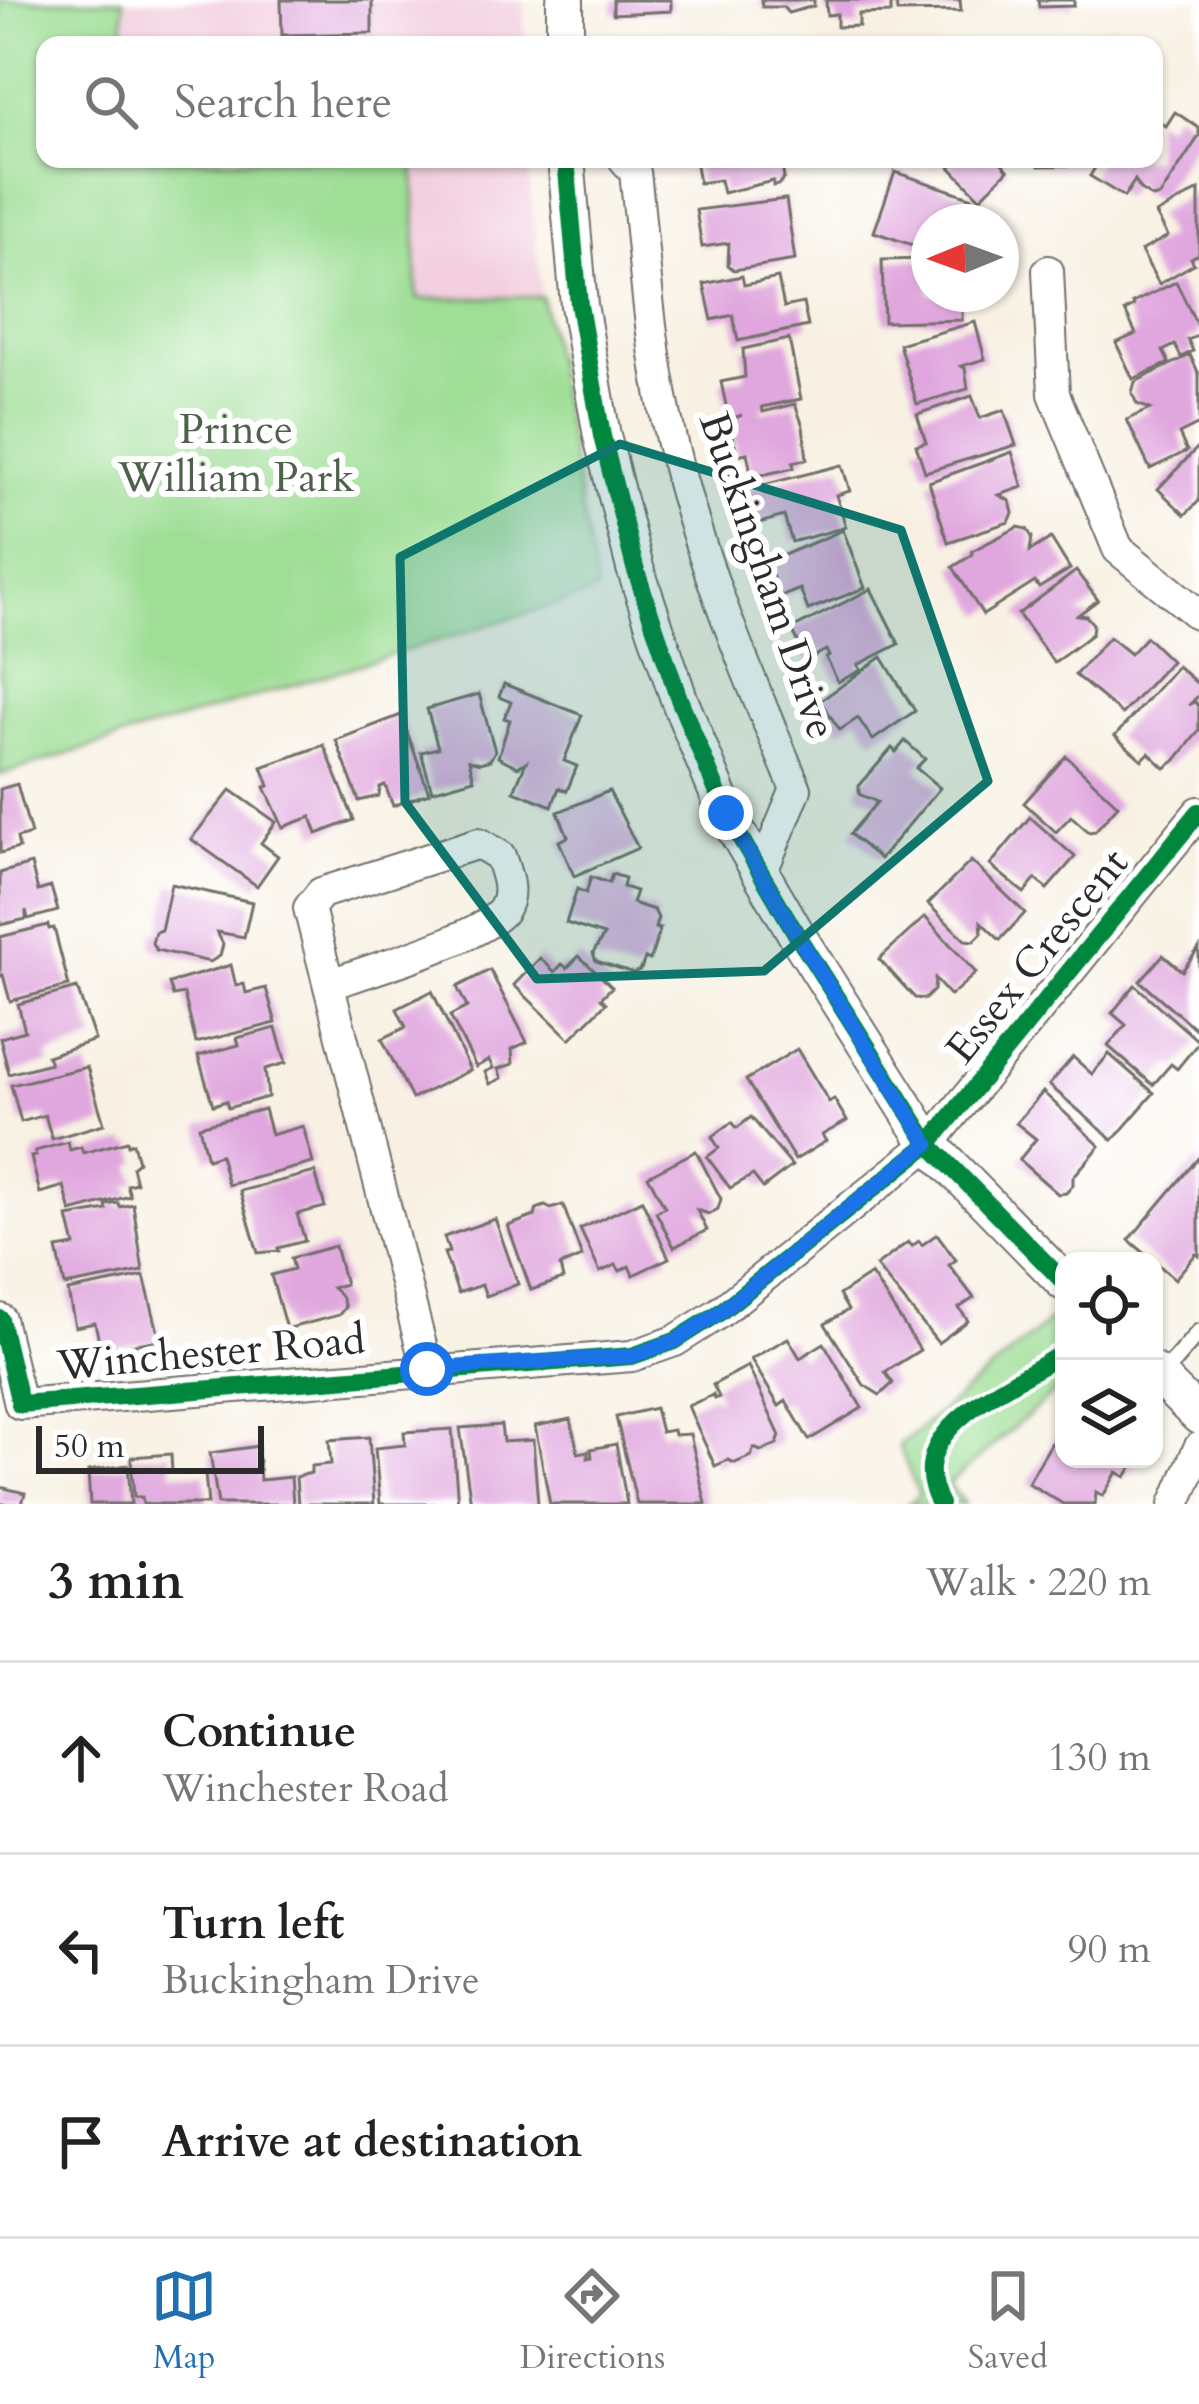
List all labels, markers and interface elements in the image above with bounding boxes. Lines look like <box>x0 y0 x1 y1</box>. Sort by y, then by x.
search box <box>36 36 1163 168</box>
icon: search <box>78 69 144 135</box>
text: Search here <box>174 72 392 133</box>
north arrow <box>911 204 1019 312</box>
park label: Prince William Park <box>116 401 355 506</box>
street label: Buckingham Drive <box>685 405 850 746</box>
route end <box>699 786 753 840</box>
street label: Essex Crescent <box>933 837 1141 1075</box>
map controls <box>1055 1252 1163 1468</box>
button: locate <box>1055 1252 1163 1360</box>
street label: Winchester Road <box>54 1311 367 1394</box>
route start <box>400 1342 454 1396</box>
button: layers <box>1055 1360 1163 1468</box>
scale bar <box>36 1420 264 1473</box>
text: 50 m <box>54 1424 125 1469</box>
text: 3 min <box>48 1547 184 1617</box>
text: Walk · 220 m <box>926 1556 1151 1609</box>
text: Continue <box>162 1701 356 1762</box>
icon: ahead <box>48 1725 114 1791</box>
text: 130 m <box>1048 1731 1151 1784</box>
text: Winchester Road <box>162 1762 449 1815</box>
text: Turn left <box>162 1893 344 1954</box>
icon: left <box>48 1917 114 1983</box>
text: 90 m <box>1068 1923 1151 1976</box>
text: Buckingham Drive <box>162 1954 480 2007</box>
icon: arrive <box>48 2109 114 2175</box>
text: Arrive at destination <box>162 2111 582 2172</box>
tab: Map <box>151 2263 217 2380</box>
tab: Directions <box>520 2263 665 2380</box>
tab: Saved <box>968 2263 1048 2380</box>

